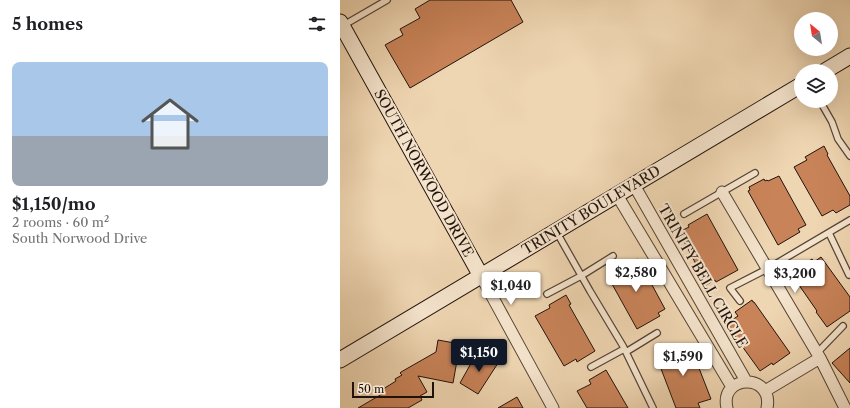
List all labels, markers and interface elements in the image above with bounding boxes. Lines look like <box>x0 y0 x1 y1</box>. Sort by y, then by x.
north arrow <box>794 12 838 56</box>
map controls <box>794 12 838 108</box>
icon: filters <box>306 13 328 35</box>
text: 5 homes <box>12 14 83 34</box>
button: layers <box>794 64 838 108</box>
street label: SOUTH NORWOOD DRIVE <box>370 86 478 260</box>
icon: home <box>134 88 206 160</box>
street label: TRINITY BOULEVARD <box>519 162 663 258</box>
text: $1,150/mo <box>12 194 96 214</box>
street label: TRINITY BELL CIRCLE <box>654 201 752 351</box>
text: 2 rooms · 60 m² <box>12 214 109 230</box>
text: South Norwood Drive <box>12 230 147 246</box>
pin: $2,580 <box>603 259 669 293</box>
pin: $3,200 <box>762 260 828 294</box>
text: $2,580 <box>615 264 657 280</box>
text: $3,200 <box>774 265 816 281</box>
pin: $1,040 <box>478 272 544 306</box>
text: $1,040 <box>491 277 531 293</box>
pin: $1,150 <box>446 339 512 373</box>
pin: $1,590 <box>650 343 716 377</box>
text: $1,150 <box>460 344 498 360</box>
text: $1,590 <box>663 348 703 364</box>
scale bar <box>352 380 434 399</box>
text: 50 m <box>358 382 384 396</box>

